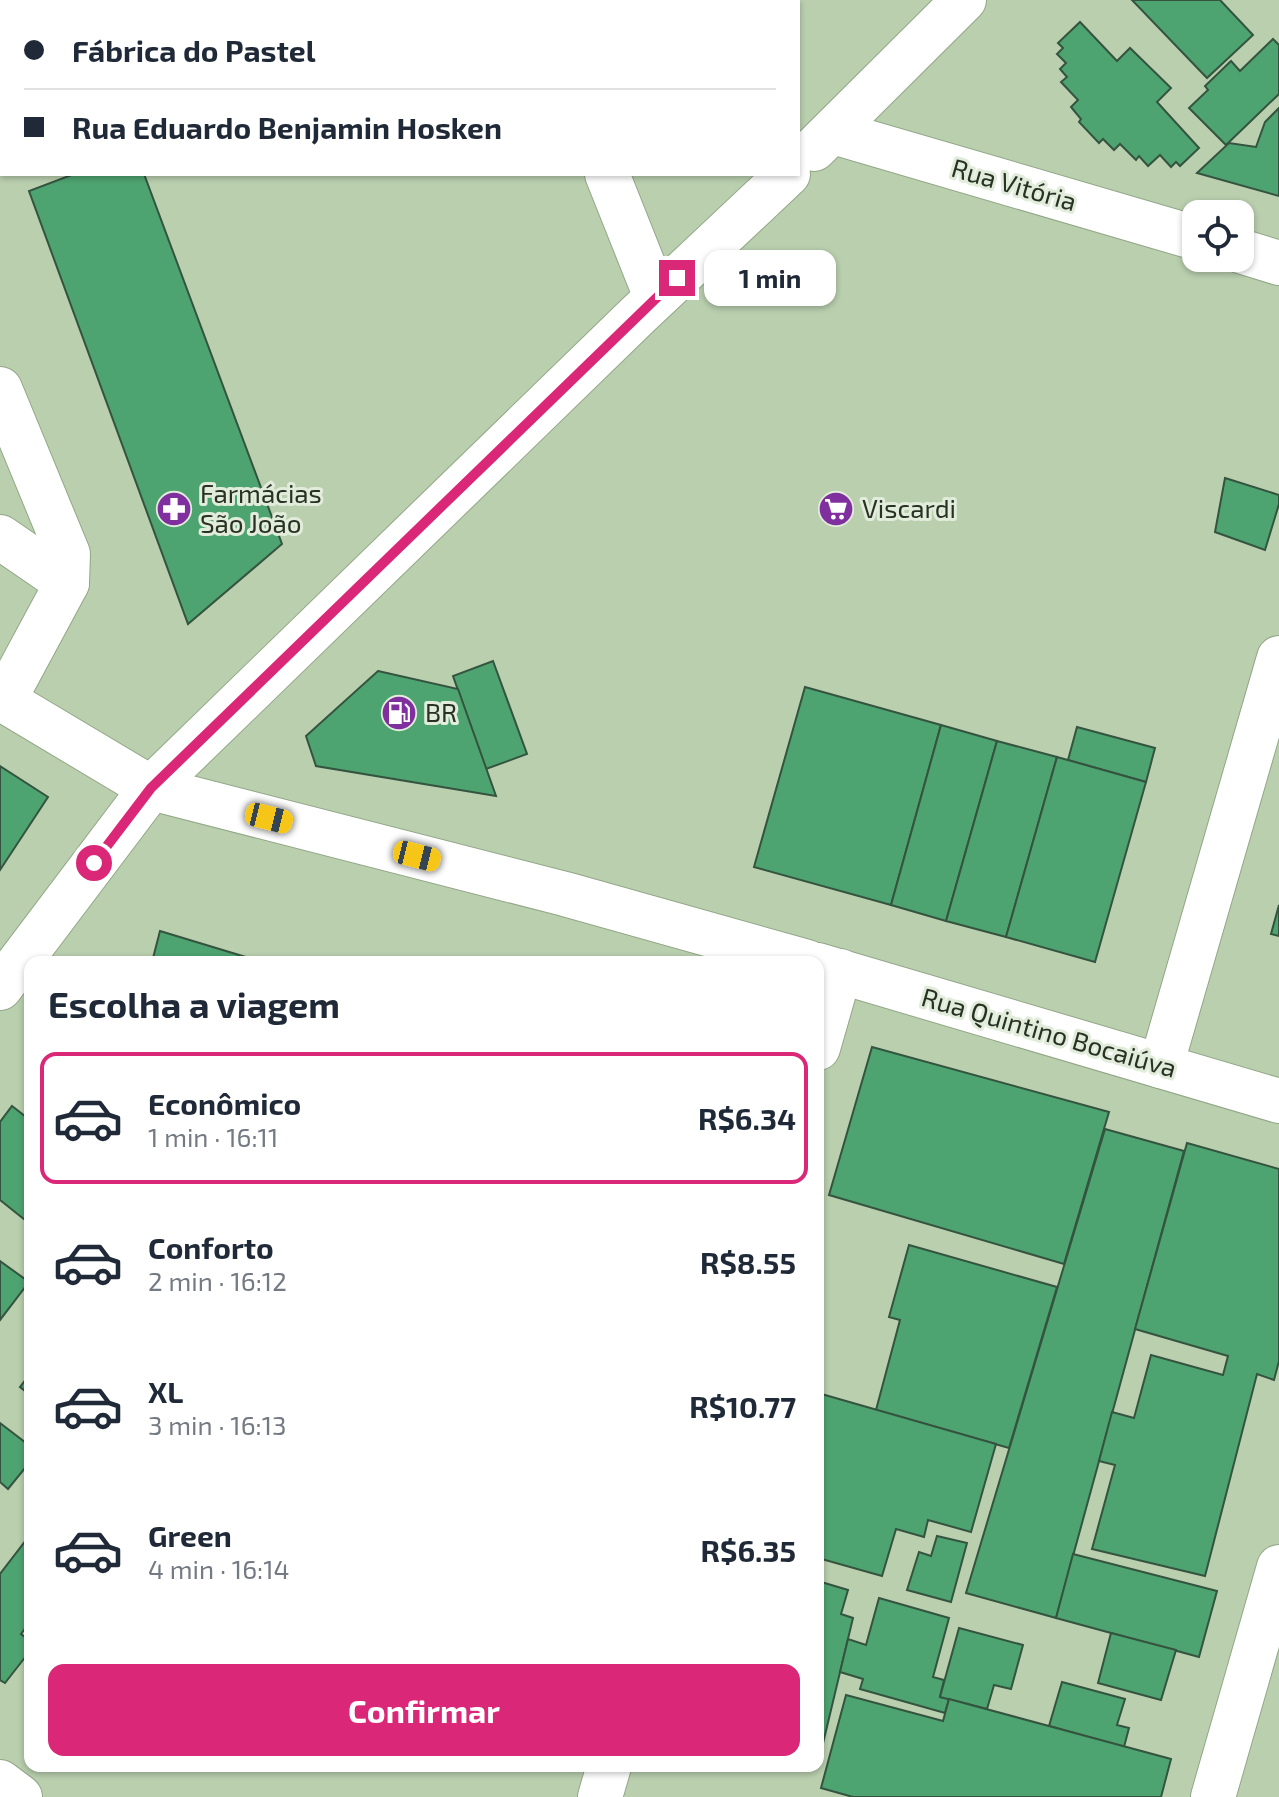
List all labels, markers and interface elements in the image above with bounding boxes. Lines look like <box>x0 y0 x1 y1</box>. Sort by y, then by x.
text: Fábrica do Pastel <box>72 32 316 68</box>
text: Rua Eduardo Benjamin Hosken <box>72 109 502 145</box>
street label: Rua Vitória <box>948 151 1080 216</box>
map controls <box>1182 200 1254 272</box>
button: locate <box>1182 200 1254 272</box>
callout: 1 min <box>705 250 837 306</box>
route end <box>659 260 695 296</box>
text: 1 min <box>739 262 801 293</box>
place label: Farmácias São João <box>200 477 322 538</box>
pharmacy icon: Farmácias São João <box>155 490 193 528</box>
supermarket icon: Viscardi <box>817 490 855 528</box>
place label: Viscardi <box>862 492 956 523</box>
fuel station icon: BR <box>380 694 418 732</box>
place label: BR <box>425 696 457 727</box>
car <box>243 801 295 835</box>
car <box>391 839 443 873</box>
route start <box>76 845 112 881</box>
street label: Rua Quintino Bocaiúva <box>918 980 1180 1083</box>
text: Escolha a viagem <box>48 982 340 1025</box>
icon: car <box>52 1082 124 1154</box>
text: Econômico <box>148 1085 301 1121</box>
text: R$6.34 <box>698 1100 796 1136</box>
text: 1 min · 16:11 <box>148 1121 278 1152</box>
icon: car <box>52 1226 124 1298</box>
text: Conforto <box>148 1229 274 1265</box>
text: R$8.55 <box>700 1244 796 1280</box>
text: 2 min · 16:12 <box>148 1265 287 1296</box>
icon: car <box>52 1370 124 1442</box>
text: XL <box>148 1373 183 1409</box>
text: R$10.77 <box>689 1388 796 1424</box>
text: 3 min · 16:13 <box>148 1409 286 1440</box>
icon: car <box>52 1514 124 1586</box>
text: Green <box>148 1517 232 1553</box>
text: R$6.35 <box>701 1532 796 1568</box>
text: 4 min · 16:14 <box>148 1553 290 1584</box>
button: Confirmar <box>48 1664 800 1756</box>

